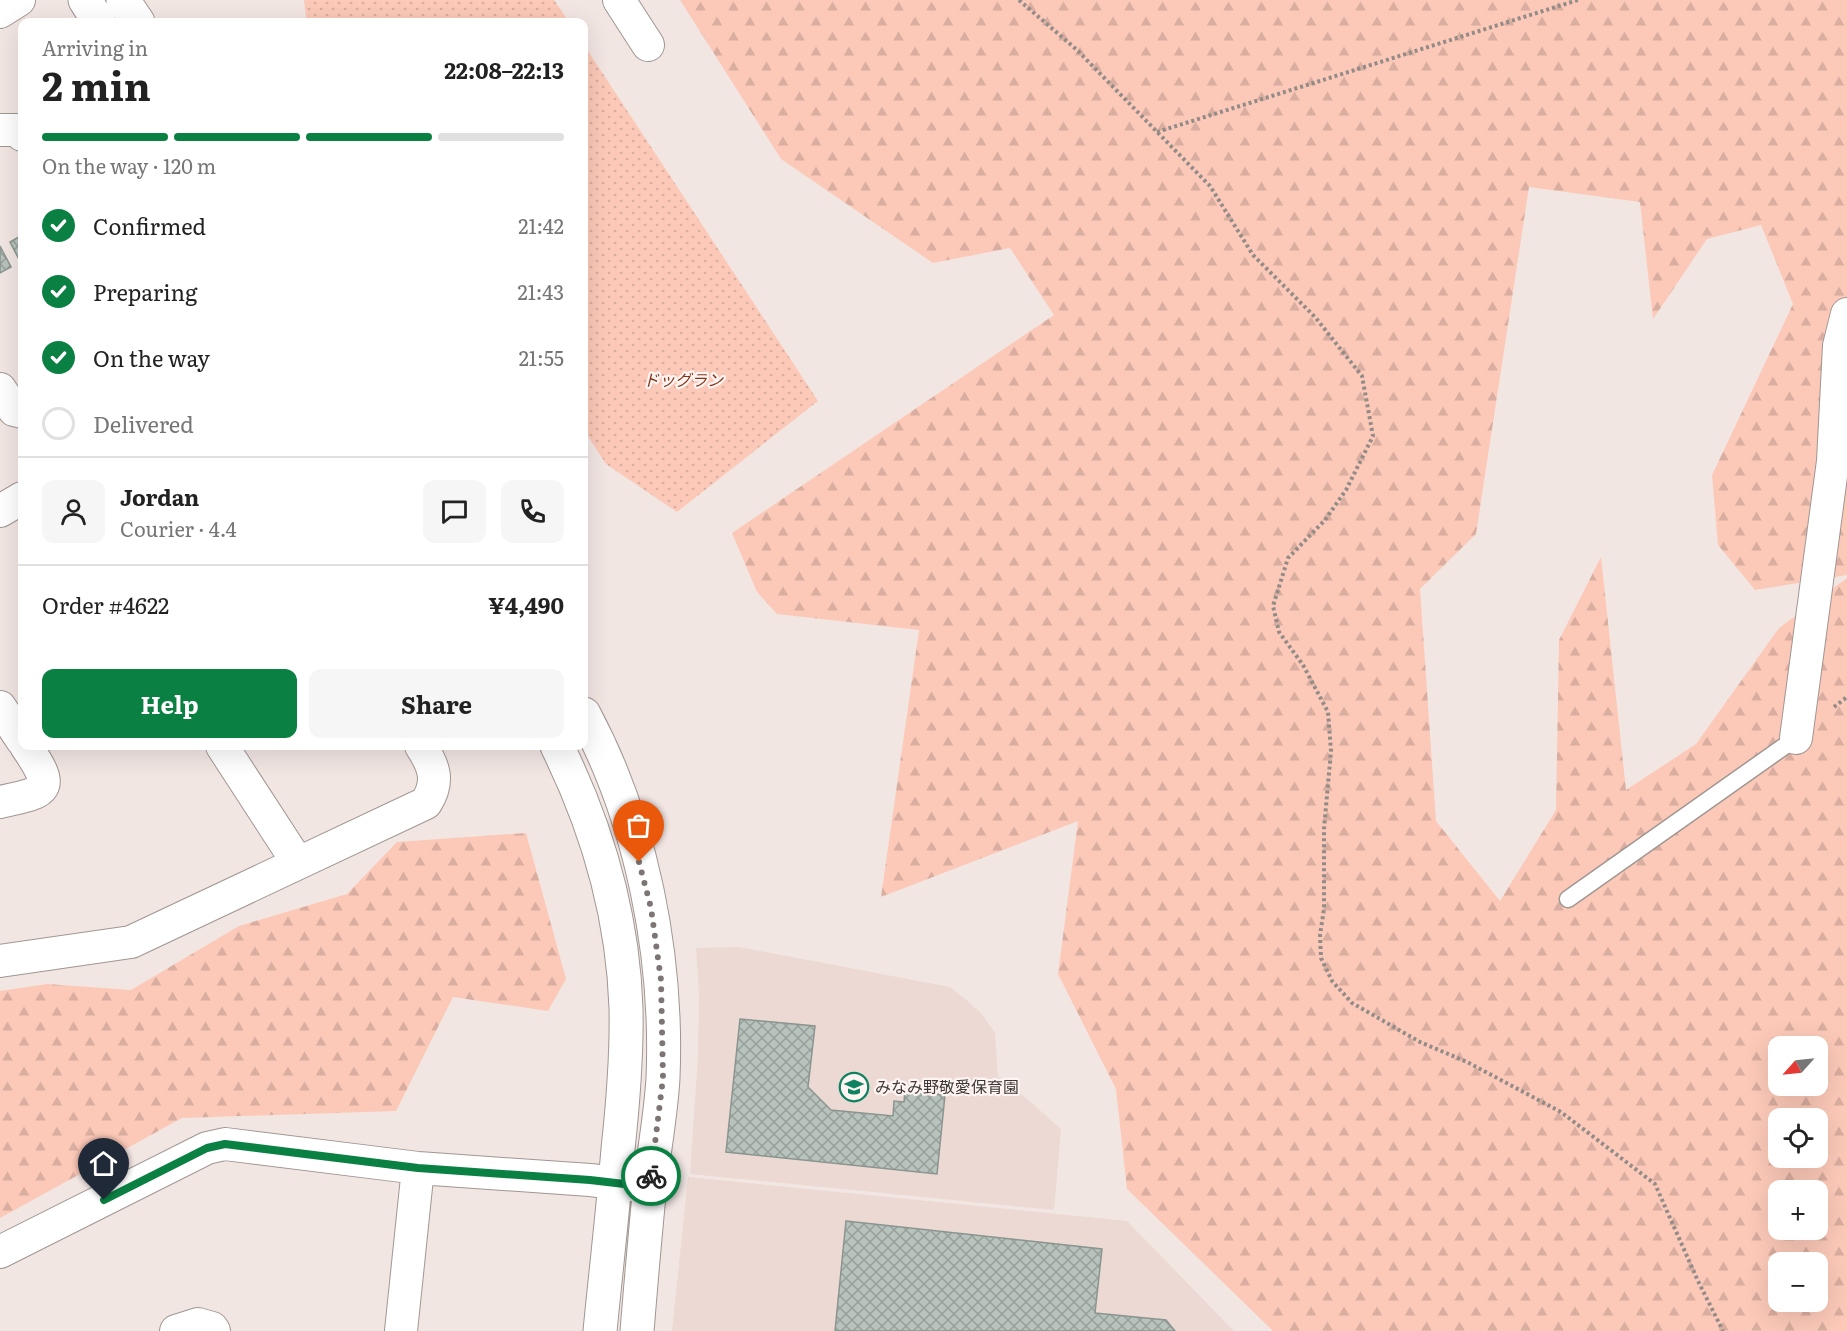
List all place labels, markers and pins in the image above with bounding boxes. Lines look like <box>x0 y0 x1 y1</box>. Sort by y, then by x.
pin <box>613 800 664 862</box>
school or university icon: みなみ野敬愛保育園 <box>838 1071 870 1103</box>
place label: みなみ野敬愛保育園 <box>875 1074 1019 1098</box>
pin <box>78 1138 129 1200</box>

